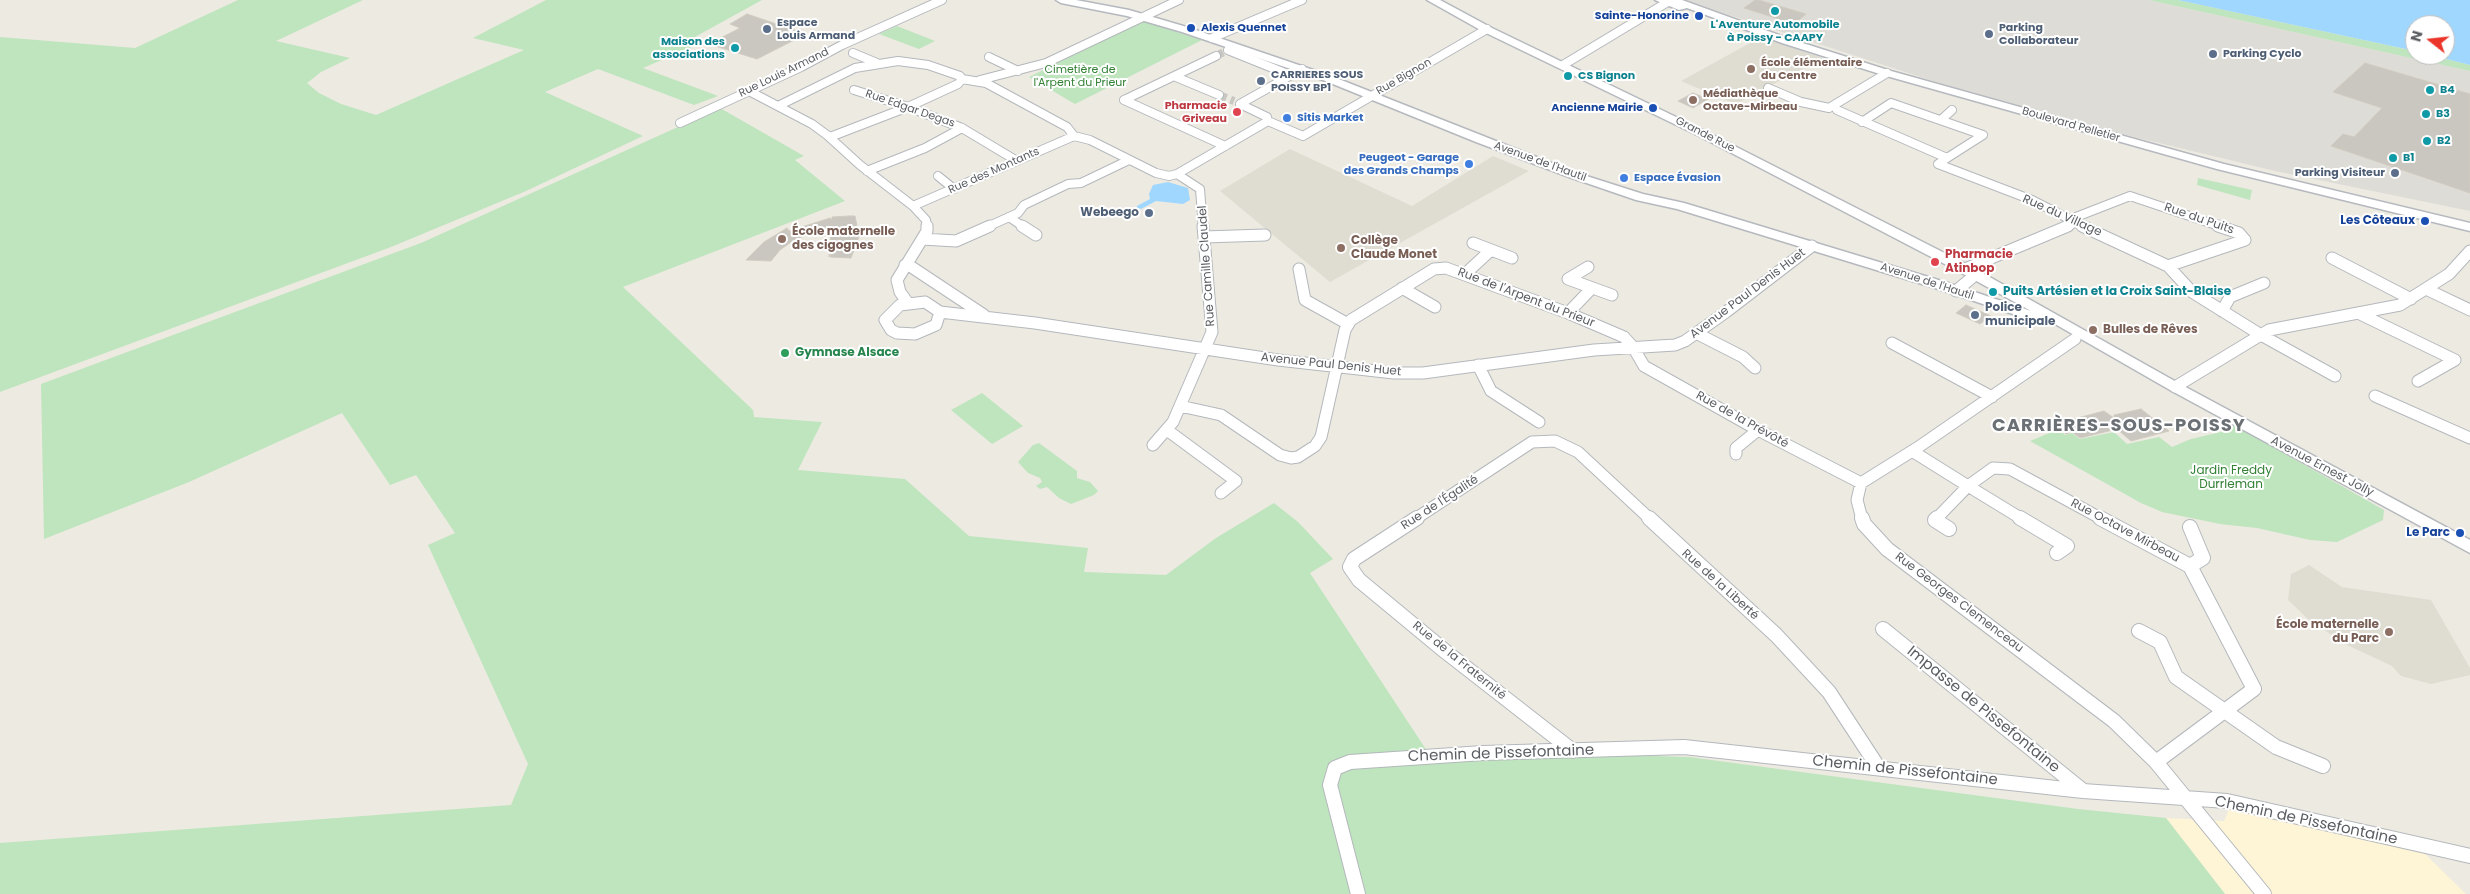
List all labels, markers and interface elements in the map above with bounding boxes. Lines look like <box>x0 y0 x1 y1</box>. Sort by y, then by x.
marker: L'Aventure Automobile à Poissy - CAAPY <box>1769 5 1781 17</box>
place label: Sainte-Honorine <box>1595 9 1689 23</box>
marker: Sainte-Honorine <box>1693 10 1705 22</box>
north arrow <box>2405 15 2455 65</box>
place label: Espace Louis Armand <box>777 16 855 42</box>
place label: L'Aventure Automobile à Poissy - CAAPY <box>1711 18 1839 44</box>
place label: Alexis Quennet <box>1201 21 1286 35</box>
place label: Parking Collaborateur <box>1999 21 2078 47</box>
marker: Alexis Quennet <box>1185 22 1197 34</box>
marker: Espace Louis Armand <box>761 23 773 35</box>
marker: Parking Collaborateur <box>1983 28 1995 40</box>
text: N <box>2405 28 2428 44</box>
place label: Maison des associations <box>653 35 725 61</box>
marker: Maison des associations <box>729 42 741 54</box>
street label: Rue Louis Armand <box>737 45 831 101</box>
place label: Parking Cyclo <box>2223 47 2302 61</box>
marker: Parking Cyclo <box>2207 48 2219 60</box>
street label: Rue Bignon <box>1374 56 1434 98</box>
place label: École élémentaire du Centre <box>1761 56 1862 82</box>
park label: Cimetière de l'Arpent du Prieur <box>1034 63 1126 89</box>
marker: École élémentaire du Centre <box>1745 63 1757 75</box>
place label: CARRIERES SOUS POISSY BP1 <box>1271 68 1363 94</box>
place label: CS Bignon <box>1578 69 1635 83</box>
marker: CS Bignon <box>1562 70 1574 82</box>
marker: CARRIERES SOUS POISSY BP1 <box>1255 75 1267 87</box>
place label: B4 <box>2440 83 2455 97</box>
marker: B4 <box>2424 84 2436 96</box>
place label: Médiathèque Octave-Mirbeau <box>1703 87 1797 113</box>
street label: Rue Edgar Degas <box>864 88 956 130</box>
marker: Médiathèque Octave-Mirbeau <box>1687 94 1699 106</box>
place label: Pharmacie Griveau <box>1165 99 1227 125</box>
place label: Ancienne Mairie <box>1551 101 1643 115</box>
marker: Ancienne Mairie <box>1647 102 1659 114</box>
street label: Boulevard Pelletier <box>2020 105 2122 145</box>
marker: Pharmacie Griveau <box>1231 106 1243 118</box>
place label: B3 <box>2436 107 2450 121</box>
marker: B3 <box>2420 108 2432 120</box>
place label: Sitis Market <box>1297 111 1364 125</box>
marker: Sitis Market <box>1281 112 1293 124</box>
street label: Grande Rue <box>1673 114 1737 156</box>
place label: B2 <box>2437 134 2451 148</box>
marker: B2 <box>2421 135 2433 147</box>
street label: Avenue de l'Hautil <box>1492 139 1588 185</box>
street label: Rue des Montants <box>946 145 1042 197</box>
place label: Peugeot - Garage des Grands Champs <box>1344 151 1459 177</box>
place label: B1 <box>2403 151 2414 165</box>
marker: B1 <box>2387 152 2399 164</box>
marker: Peugeot - Garage des Grands Champs <box>1463 158 1475 170</box>
place label: Parking Visiteur <box>2295 166 2385 180</box>
marker: Parking Visiteur <box>2389 167 2401 179</box>
place label: Espace Évasion <box>1634 171 1721 185</box>
marker: Espace Évasion <box>1618 172 1630 184</box>
street label: Rue du Village <box>2020 192 2104 240</box>
street label: Rue du Puits <box>2162 200 2236 238</box>
street label: Rue Camille Claudel <box>1196 205 1218 327</box>
place label: Webeego <box>1080 206 1139 220</box>
marker: Webeego <box>1143 207 1155 219</box>
place label: Les Côteaux <box>2340 214 2415 228</box>
marker: Les Côteaux <box>2419 215 2431 227</box>
place label: École maternelle des cigognes <box>792 225 895 253</box>
marker: École maternelle des cigognes <box>776 233 788 245</box>
place label: Collège Claude Monet <box>1351 234 1437 262</box>
marker: Collège Claude Monet <box>1335 242 1347 254</box>
street label: Avenue Paul Denis Huet <box>1687 246 1809 342</box>
place label: Pharmacie Atinbop <box>1945 248 2013 276</box>
marker: Pharmacie Atinbop <box>1929 256 1941 268</box>
street label: Avenue de l'Hautil <box>1879 261 1975 303</box>
street label: Rue de l'Arpent du Prieur <box>1455 265 1597 331</box>
place label: Puits Artésien et la Croix Saint-Blaise <box>2003 285 2231 299</box>
marker: Puits Artésien et la Croix Saint-Blaise <box>1987 286 1999 298</box>
place label: Police municipale <box>1985 301 2055 329</box>
marker: Police municipale <box>1969 309 1981 321</box>
place label: Bulles de Rêves <box>2103 323 2198 337</box>
marker: Bulles de Rêves <box>2087 324 2099 336</box>
place label: Gymnase Alsace <box>795 346 899 360</box>
marker: Gymnase Alsace <box>779 347 791 359</box>
street label: Avenue Paul Denis Huet <box>1260 350 1402 380</box>
street label: Rue de la Prévôté <box>1693 389 1791 451</box>
district label: CARRIÈRES-SOUS-POISSY <box>1989 415 2249 437</box>
street label: Avenue Ernest Jolly <box>2268 434 2376 500</box>
park label: Jardin Freddy Durrleman <box>2190 464 2272 492</box>
street label: Rue de l'Égalité <box>1399 473 1481 533</box>
street label: Rue Octave Mirbeau <box>2068 496 2182 566</box>
place label: Le Parc <box>2406 526 2450 540</box>
marker: Le Parc <box>2454 527 2466 539</box>
street label: Rue de la Liberté <box>1679 547 1761 623</box>
street label: Rue Georges Clemenceau <box>1892 550 2026 656</box>
place label: École maternelle du Parc <box>2276 618 2379 646</box>
street label: Rue de la Fraternité <box>1409 619 1509 703</box>
marker: École maternelle du Parc <box>2383 626 2395 638</box>
street label: Impasse de Pissefontaine <box>1903 643 2063 777</box>
street label: Chemin de Pissefontaine <box>1408 742 1594 766</box>
street label: Chemin de Pissefontaine <box>1811 752 1999 790</box>
street label: Chemin de Pissefontaine <box>2213 793 2399 849</box>

